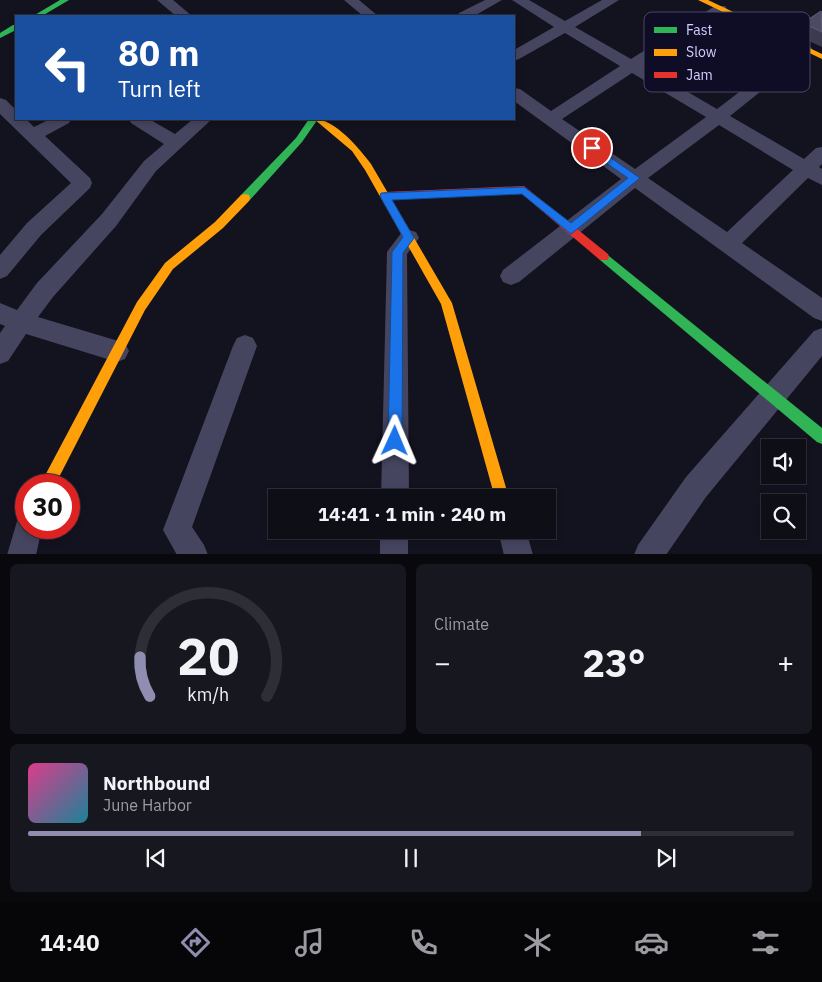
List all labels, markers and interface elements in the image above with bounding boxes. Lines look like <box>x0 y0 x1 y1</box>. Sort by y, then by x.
legend <box>644 12 810 92</box>
text: Fast <box>686 21 712 39</box>
text: 80 m <box>118 30 200 76</box>
icon: left <box>35 35 100 100</box>
text: Slow <box>686 43 717 61</box>
text: Jam <box>686 66 713 84</box>
text: Turn left <box>118 74 201 103</box>
pin <box>571 127 613 169</box>
icon: arrive <box>578 134 606 162</box>
position arrow <box>368 414 420 466</box>
map controls <box>761 439 806 539</box>
button: sound <box>761 439 806 484</box>
speed limit sign: 30 <box>15 474 80 539</box>
button: search <box>761 494 806 539</box>
text: 14:41 · 1 min · 240 m <box>318 502 506 526</box>
text: Climate <box>434 614 489 634</box>
text: 20 <box>177 622 239 689</box>
text: 23° <box>582 638 646 687</box>
text: − <box>434 644 451 681</box>
text: + <box>777 644 794 681</box>
text: km/h <box>187 683 229 706</box>
text: Northbound <box>103 771 210 795</box>
text: June Harbor <box>103 795 192 815</box>
icon: previous <box>142 844 170 872</box>
icon: pause <box>397 844 425 872</box>
icon: next <box>652 844 680 872</box>
icon: directions <box>178 925 213 960</box>
icon: music <box>292 925 327 960</box>
icon: phone <box>406 925 441 960</box>
icon: climate <box>520 925 555 960</box>
icon: car <box>634 925 669 960</box>
icon: filters <box>748 925 783 960</box>
text: 14:40 <box>39 928 99 957</box>

